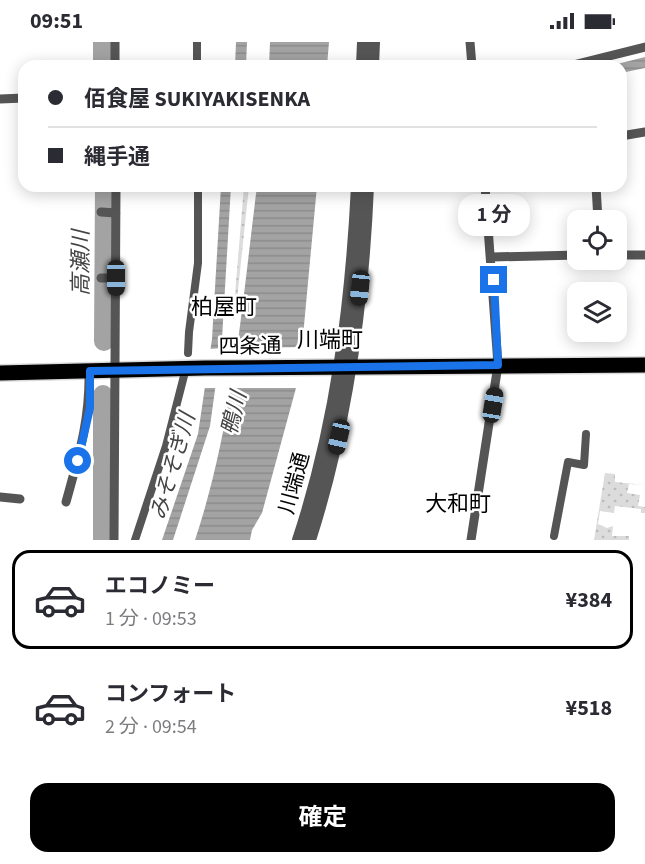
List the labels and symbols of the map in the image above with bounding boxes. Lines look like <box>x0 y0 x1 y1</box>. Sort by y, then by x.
callout: 1 分 <box>458 193 530 235</box>
water label: 高瀬川 <box>65 228 97 296</box>
car <box>107 260 125 296</box>
route end <box>480 266 507 293</box>
car <box>349 269 371 307</box>
district label: 柏屋町 <box>191 291 257 323</box>
district label: 川端町 <box>297 324 363 356</box>
street label: 四条通 <box>218 330 282 362</box>
water label: 鴨川 <box>213 386 255 438</box>
car <box>481 386 505 424</box>
water label: みそそぎ川 <box>142 407 204 524</box>
car <box>326 417 352 457</box>
route start <box>64 447 91 474</box>
street label: 川端通 <box>271 449 317 517</box>
district label: 大和町 <box>425 488 491 520</box>

